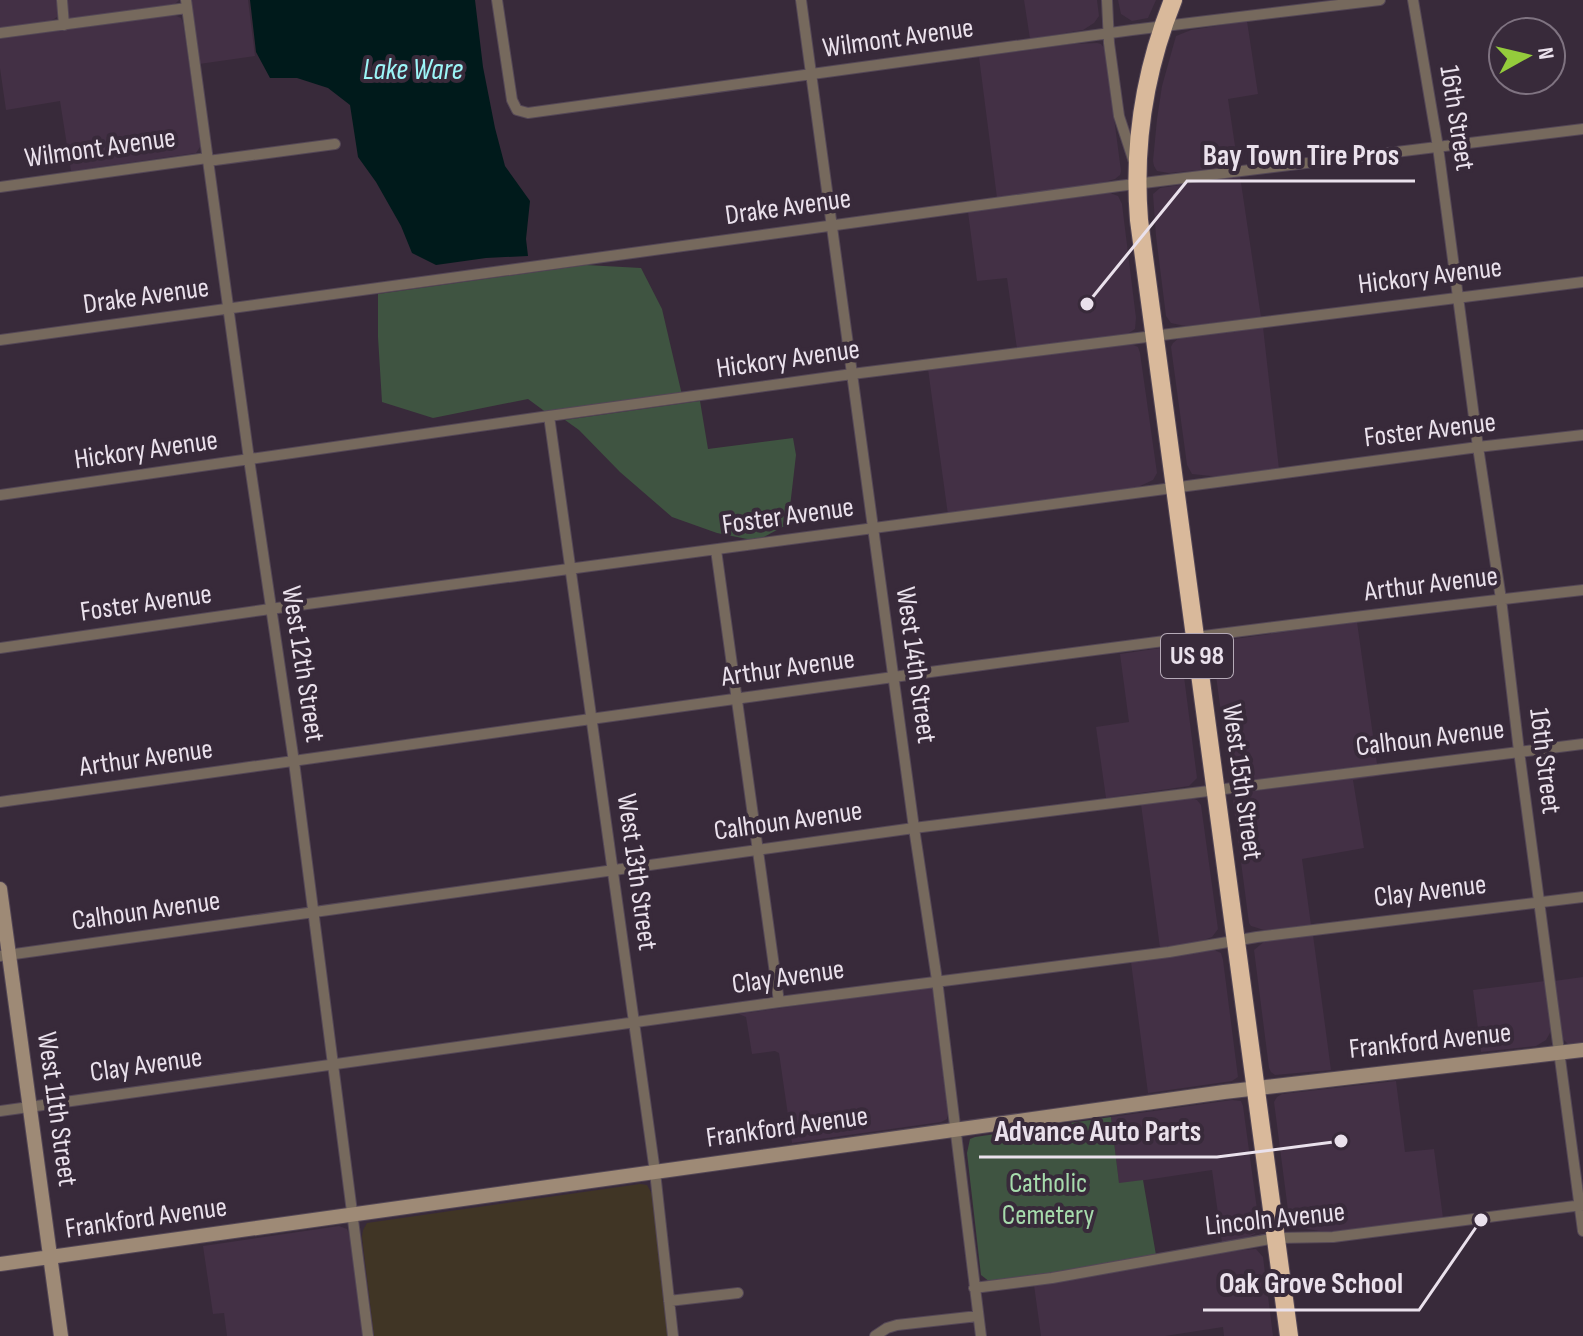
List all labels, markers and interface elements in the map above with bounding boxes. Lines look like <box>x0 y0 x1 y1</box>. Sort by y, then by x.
street label: Wilmont Avenue <box>821 11 975 65</box>
north arrow <box>1487 16 1567 96</box>
text: N <box>1531 46 1560 61</box>
water label: Lake Ware <box>363 52 463 88</box>
street label: 16th Street <box>1432 63 1482 173</box>
street label: Wilmont Avenue <box>23 121 177 175</box>
callout: Bay Town Tire Pros <box>1187 127 1415 181</box>
text: Bay Town Tire Pros <box>1203 138 1399 174</box>
street label: Drake Avenue <box>723 182 853 232</box>
street label: Hickory Avenue <box>1356 251 1504 301</box>
street label: Drake Avenue <box>81 271 211 321</box>
street label: Hickory Avenue <box>714 333 862 385</box>
street label: Foster Avenue <box>1362 406 1498 454</box>
street label: Hickory Avenue <box>72 424 220 476</box>
street label: Foster Avenue <box>720 490 856 542</box>
street label: Arthur Avenue <box>1361 559 1500 609</box>
street label: Foster Avenue <box>78 577 214 629</box>
street label: West 12th Street <box>274 584 332 744</box>
street label: West 14th Street <box>889 585 943 745</box>
road number: US 98 <box>1161 634 1233 678</box>
street label: Arthur Avenue <box>718 642 857 694</box>
street label: West 15th Street <box>1215 702 1269 862</box>
street label: 16th Street <box>1522 706 1568 816</box>
street label: Calhoun Avenue <box>1354 713 1506 763</box>
street label: Arthur Avenue <box>76 732 215 784</box>
street label: West 13th Street <box>610 792 664 952</box>
street label: Calhoun Avenue <box>712 794 864 848</box>
street label: Clay Avenue <box>1372 868 1488 914</box>
street label: Calhoun Avenue <box>70 884 222 938</box>
street label: Clay Avenue <box>730 953 846 1001</box>
street label: Frankford Avenue <box>1347 1016 1513 1066</box>
street label: West 11th Street <box>30 1030 84 1188</box>
street label: Clay Avenue <box>88 1041 204 1089</box>
street label: Frankford Avenue <box>704 1099 870 1155</box>
callout: Advance Auto Parts <box>979 1103 1217 1157</box>
text: Advance Auto Parts <box>994 1114 1201 1150</box>
park label: Catholic Cemetery <box>1002 1167 1094 1232</box>
street label: Frankford Avenue <box>63 1190 229 1246</box>
street label: Lincoln Avenue <box>1203 1195 1347 1243</box>
callout: Oak Grove School <box>1203 1256 1419 1310</box>
text: Oak Grove School <box>1219 1266 1403 1302</box>

